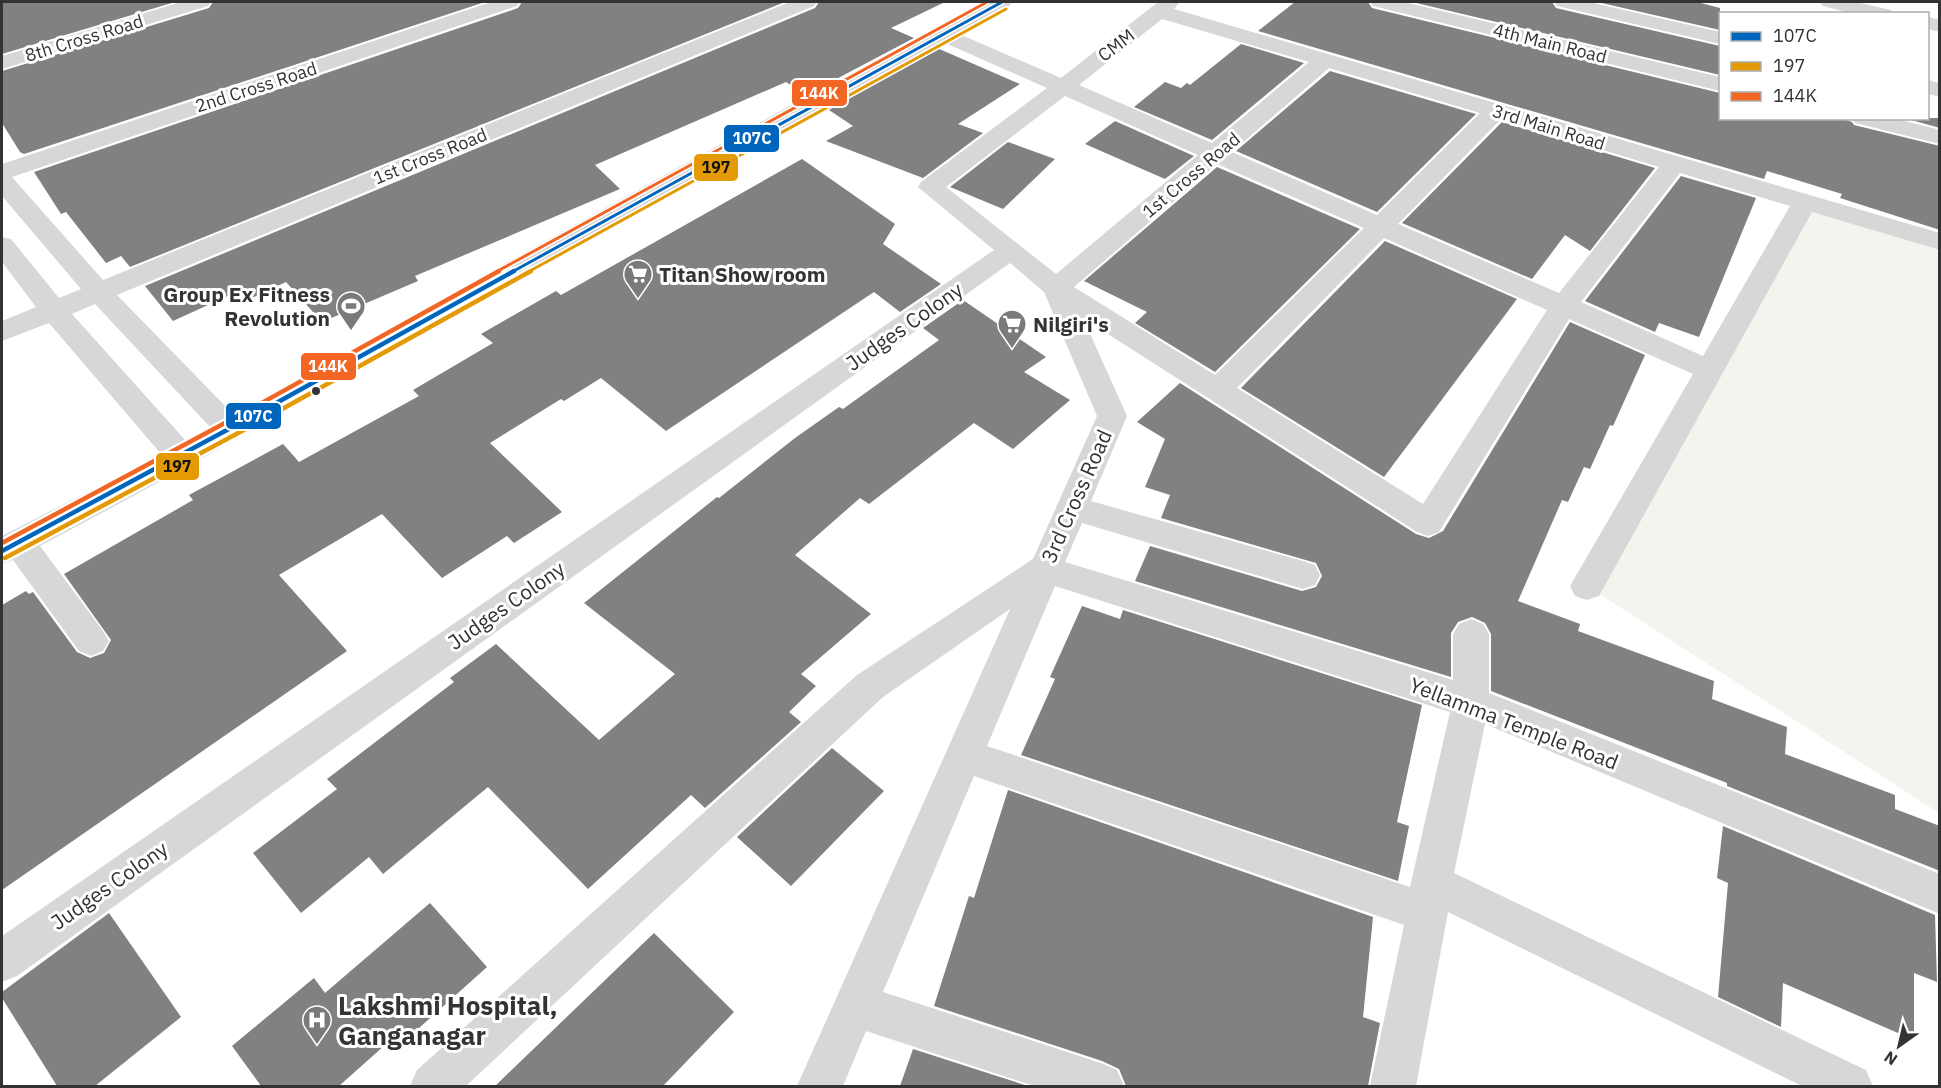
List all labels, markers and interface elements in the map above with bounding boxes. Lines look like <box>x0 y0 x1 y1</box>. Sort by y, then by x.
street label: 8th Cross Road <box>22 9 146 67</box>
legend <box>1719 12 1929 120</box>
street label: 4th Main Road <box>1491 18 1609 68</box>
street label: CMM <box>1093 23 1139 67</box>
text: 107C <box>1773 24 1817 47</box>
text: 197 <box>1773 54 1805 77</box>
street label: 2nd Cross Road <box>192 57 320 117</box>
line badge: 144K <box>791 79 848 107</box>
text: 144K <box>799 83 839 103</box>
text: 144K <box>1773 84 1817 107</box>
street label: 3rd Main Road <box>1490 99 1608 155</box>
street label: 1st Cross Road <box>370 123 490 189</box>
line badge: 107C <box>723 124 780 153</box>
street label: 1st Cross Road <box>1137 127 1245 223</box>
text: 107C <box>732 128 772 148</box>
line badge: 197 <box>693 153 739 182</box>
text: 197 <box>702 157 730 177</box>
supermarket icon: Titan Show room <box>622 258 654 300</box>
place label: Titan Show room <box>659 260 825 288</box>
street label: Judges Colony <box>840 275 969 377</box>
place label: Group Ex Fitness Revolution <box>163 280 330 332</box>
sports icon: Group Ex Fitness Revolution <box>335 290 367 332</box>
supermarket icon: Nilgiri's <box>996 308 1028 350</box>
place label: Nilgiri's <box>1033 310 1109 338</box>
line badge: 144K <box>300 352 357 381</box>
text: 144K <box>308 356 348 376</box>
unlabelled marker <box>310 385 322 397</box>
line badge: 107C <box>225 402 282 430</box>
text: 107C <box>233 406 273 426</box>
street label: 3rd Cross Road <box>1034 425 1118 567</box>
line badge: 197 <box>155 452 200 481</box>
text: 197 <box>163 456 191 476</box>
street label: Judges Colony <box>442 554 571 656</box>
street label: Yellamma Temple Road <box>1406 670 1622 776</box>
street label: Judges Colony <box>45 834 174 936</box>
place label: Lakshmi Hospital, Ganganagar <box>338 988 558 1052</box>
hospital icon: Lakshmi Hospital, Ganganagar <box>301 1004 333 1046</box>
north arrow <box>1869 1016 1929 1076</box>
text: N <box>1880 1047 1901 1070</box>

